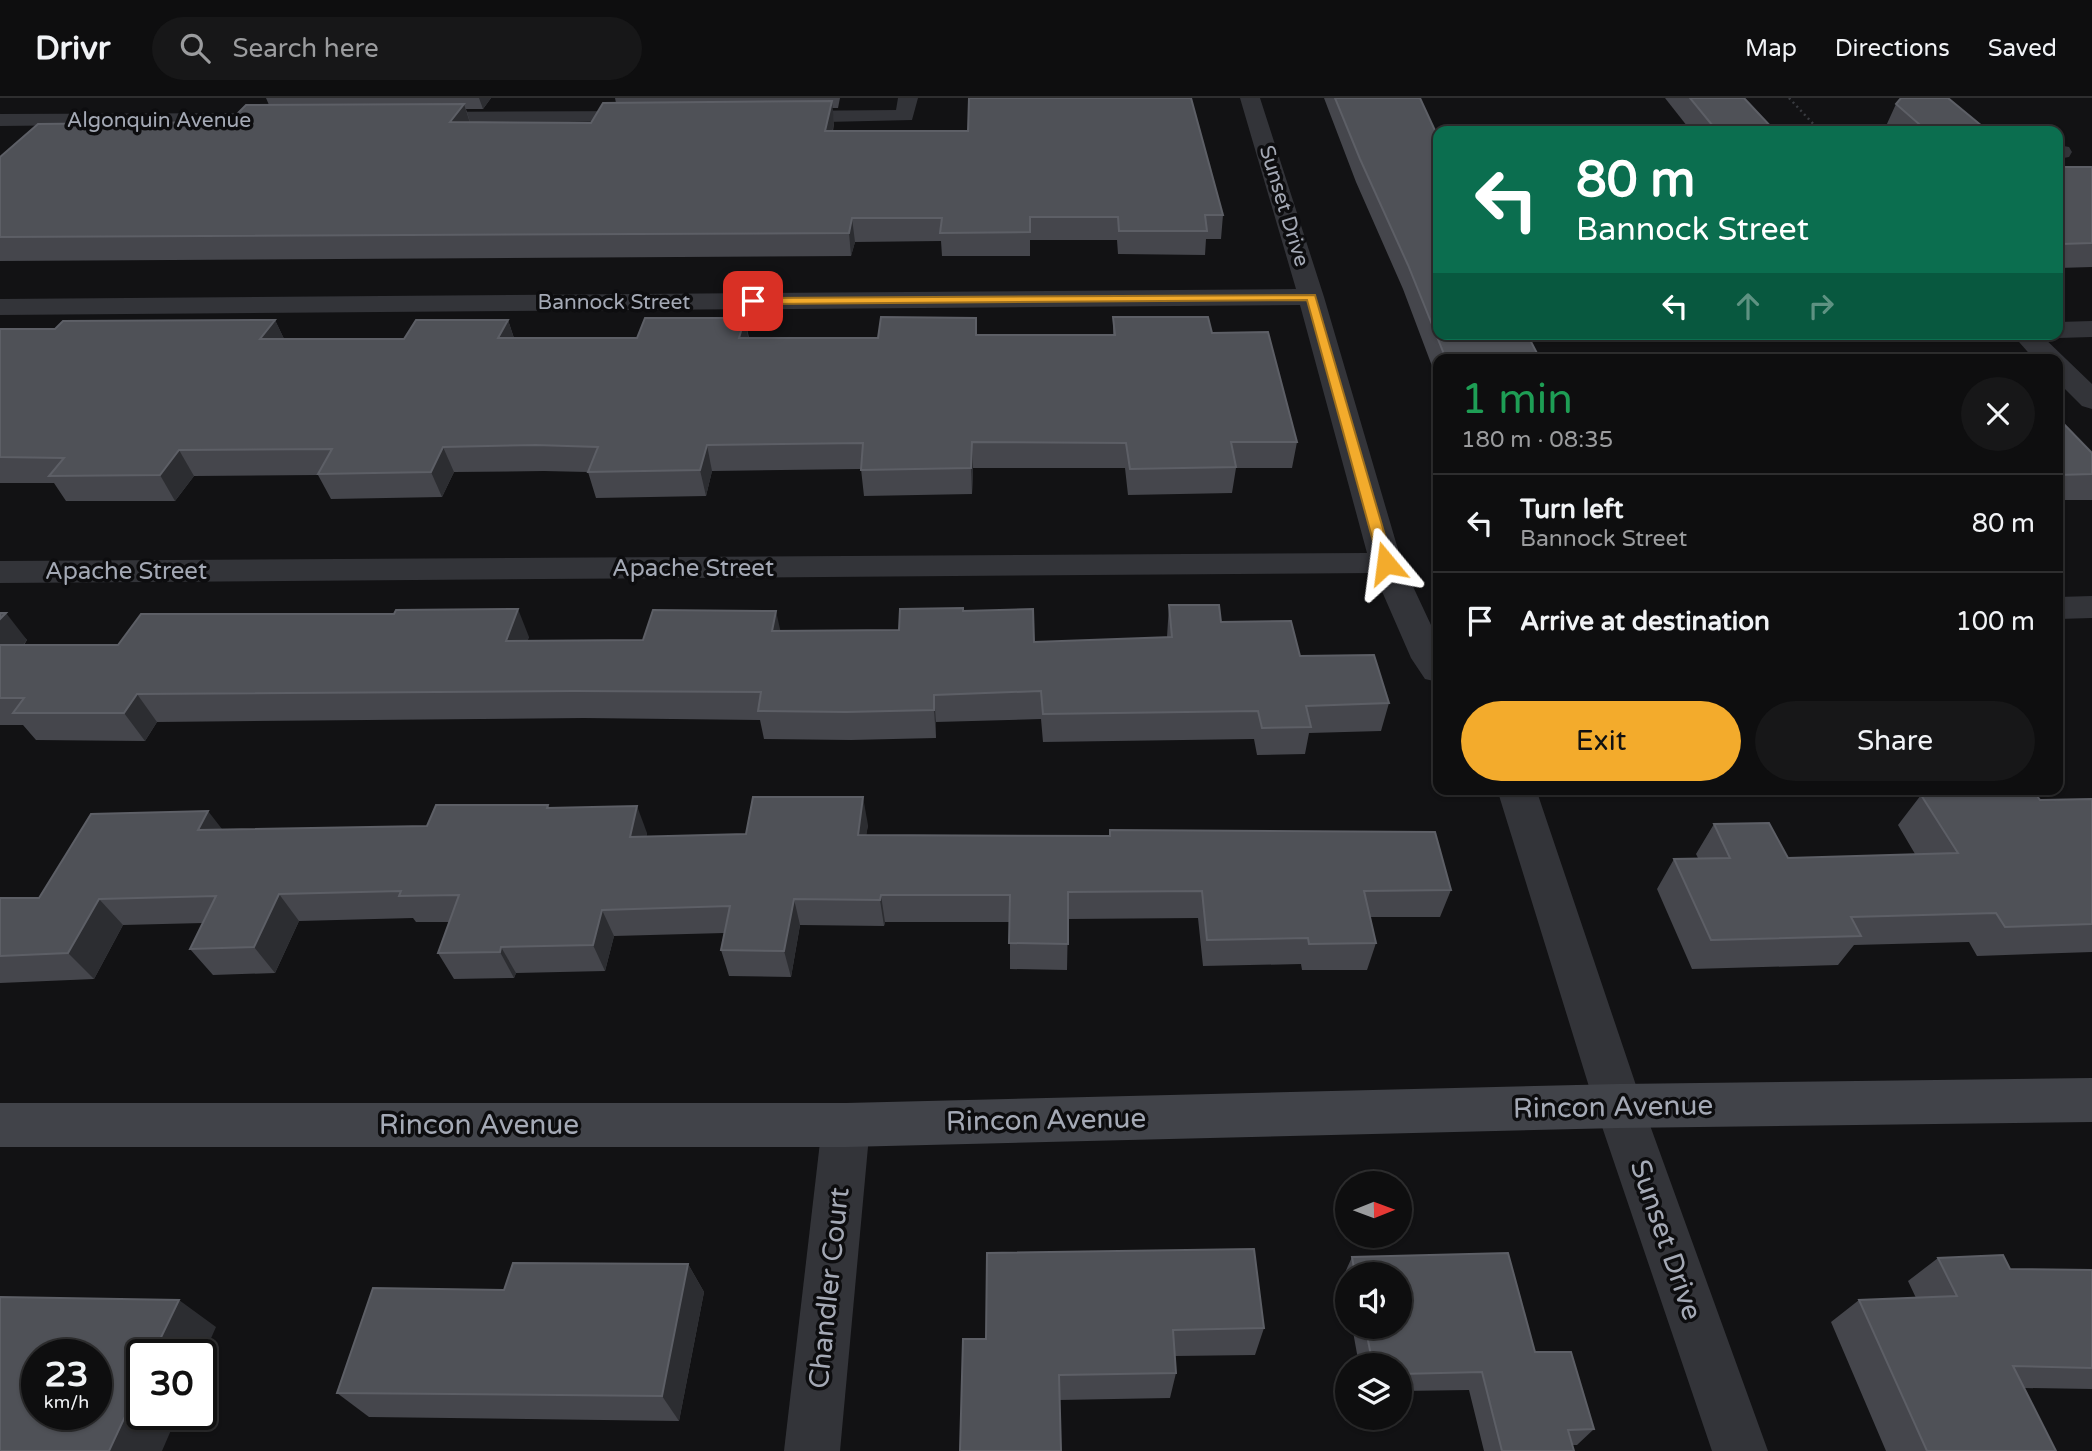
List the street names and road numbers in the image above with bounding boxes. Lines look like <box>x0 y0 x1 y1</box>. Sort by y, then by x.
street label: Algonquin Avenue <box>67 108 251 133</box>
street label: Sunset Drive <box>1254 142 1314 270</box>
street label: Bannock Street <box>538 290 690 315</box>
street label: Apache Street <box>612 554 774 583</box>
street label: Apache Street <box>45 557 207 586</box>
street label: Rincon Avenue <box>1513 1088 1713 1126</box>
street label: Rincon Avenue <box>946 1101 1146 1139</box>
street label: Rincon Avenue <box>379 1108 579 1142</box>
street label: Sunset Drive <box>1623 1155 1709 1325</box>
street label: Chandler Court <box>802 1185 857 1390</box>

